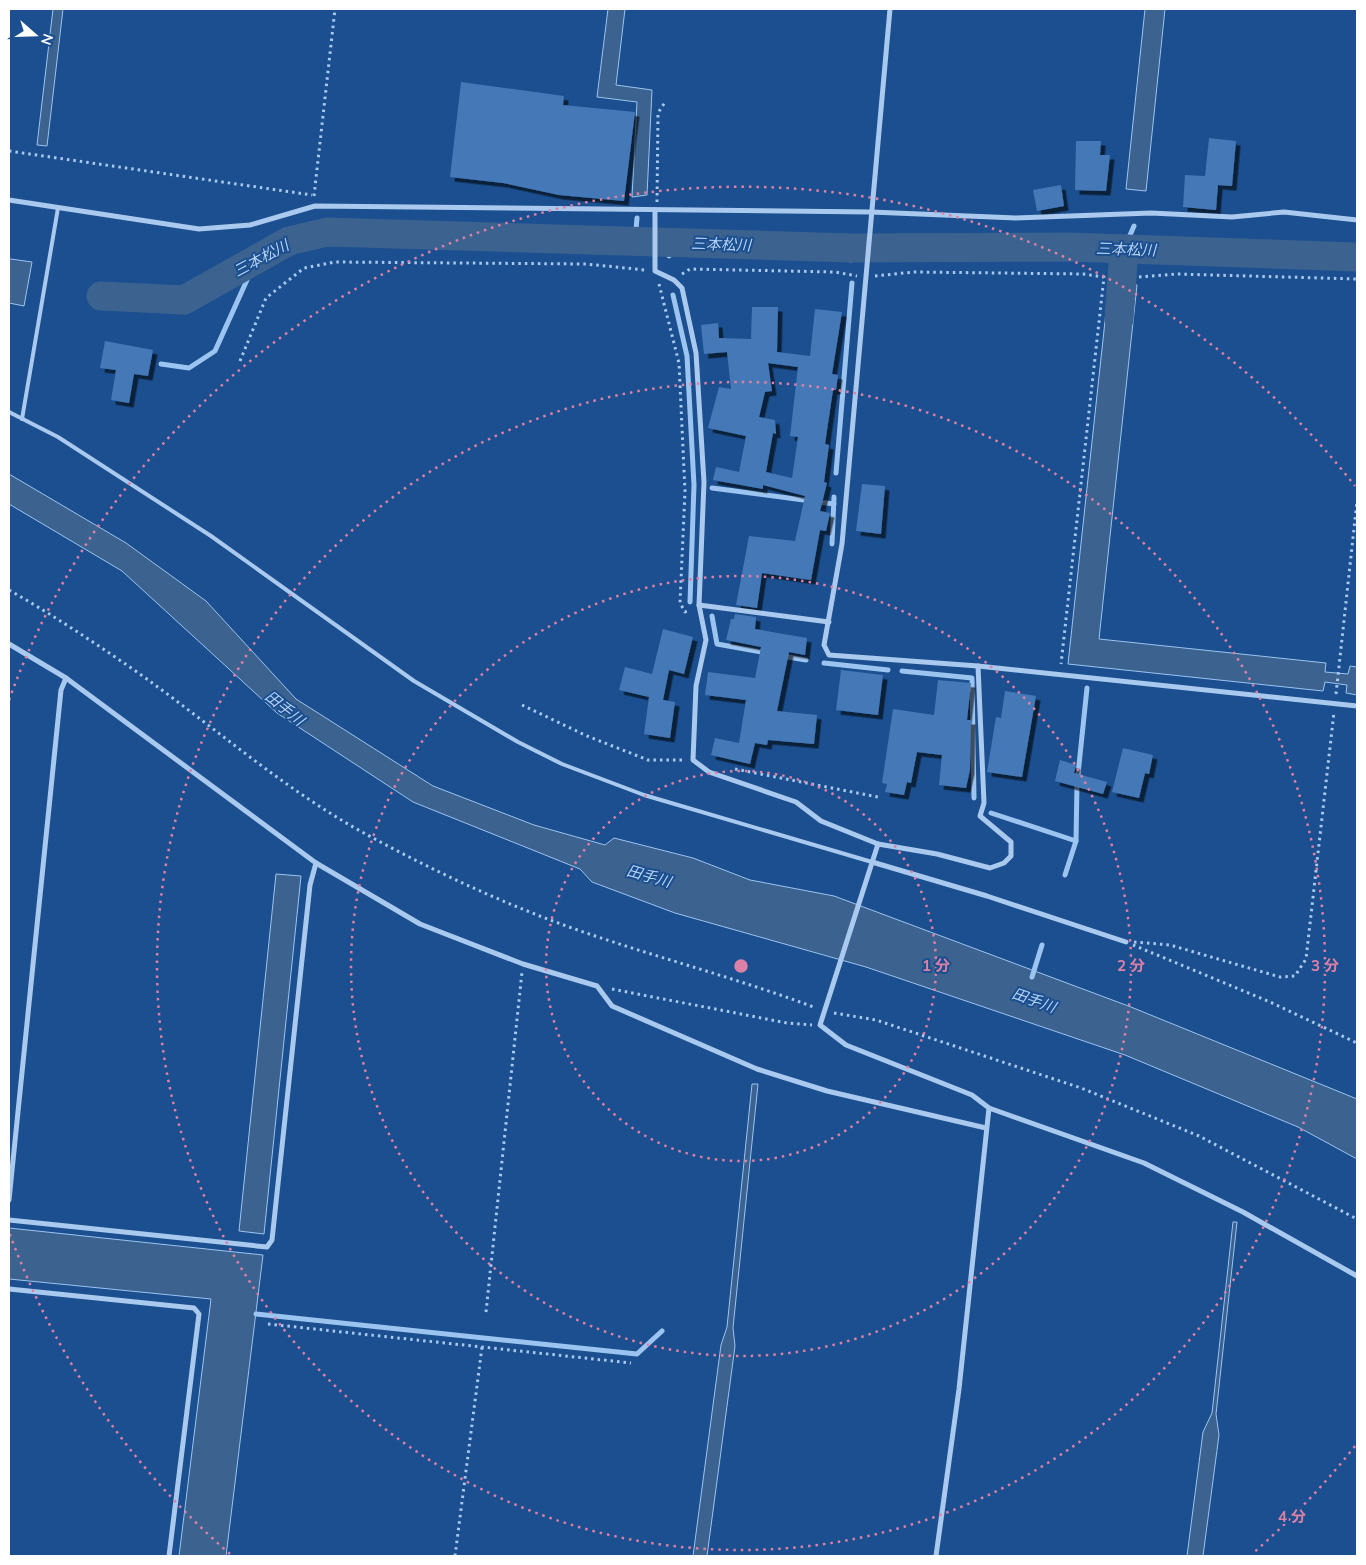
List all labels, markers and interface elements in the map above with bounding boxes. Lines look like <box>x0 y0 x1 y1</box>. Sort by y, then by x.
north arrow <box>10 10 60 60</box>
text: N <box>37 31 57 47</box>
water label: 三本松川 <box>691 233 753 255</box>
water label: 三本松川 <box>230 235 294 280</box>
water label: 三本松川 <box>1096 238 1158 260</box>
water label: 田手川 <box>262 686 310 731</box>
water label: 田手川 <box>625 861 675 892</box>
text: 1 分 <box>922 956 950 975</box>
text: 2 分 <box>1117 956 1145 975</box>
text: 3 分 <box>1311 956 1339 975</box>
centre of rings <box>732 957 750 975</box>
water label: 田手川 <box>1010 983 1060 1017</box>
text: 4 分 <box>1278 1507 1306 1526</box>

